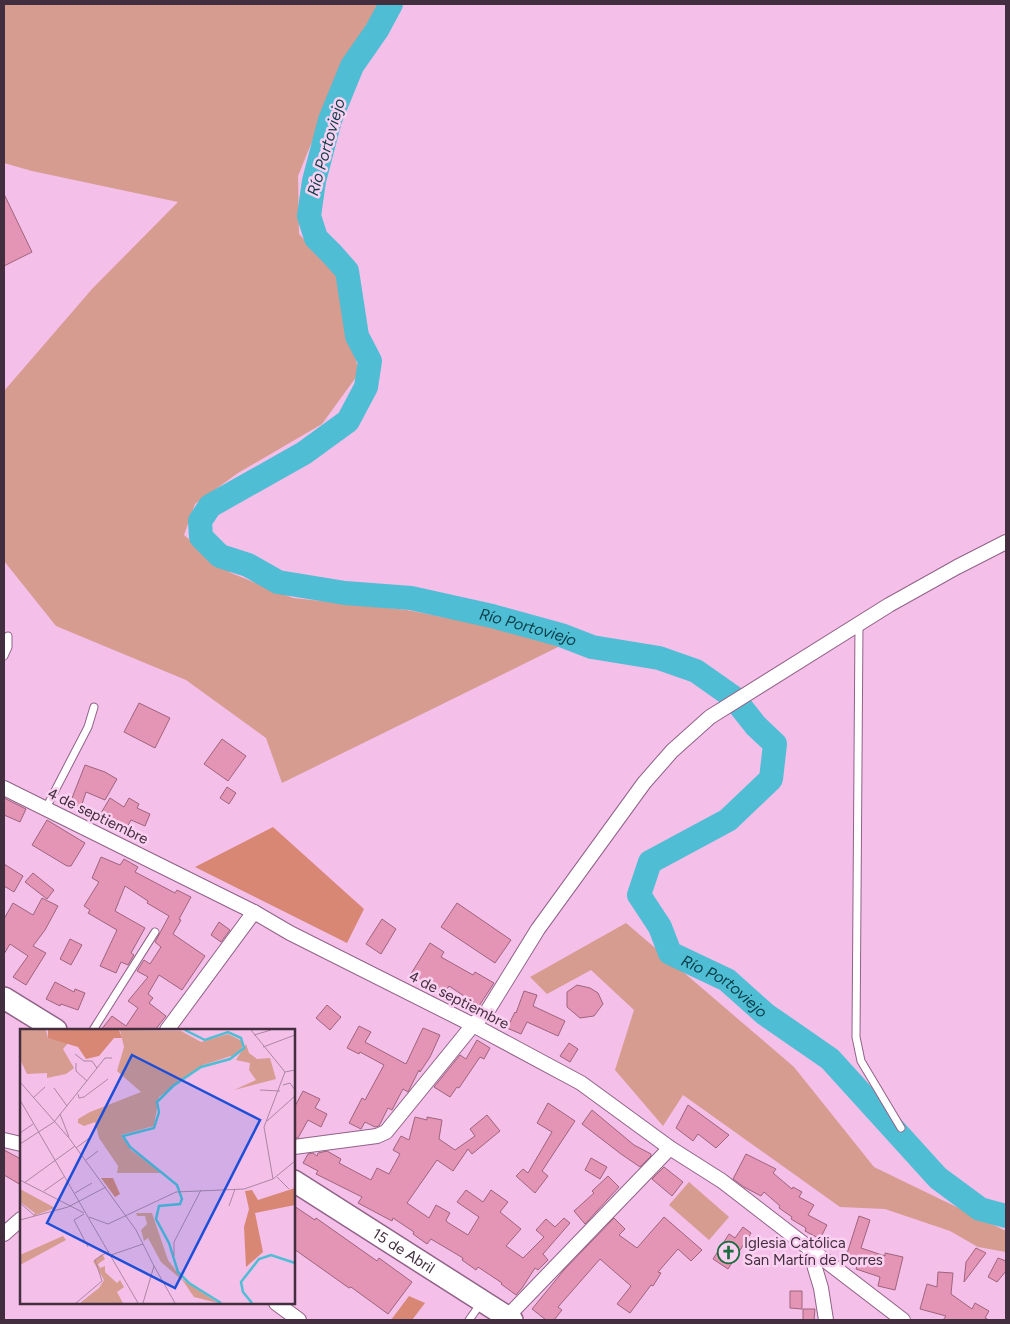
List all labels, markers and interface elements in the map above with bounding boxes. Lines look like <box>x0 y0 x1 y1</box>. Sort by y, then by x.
water label: Río Portoviejo <box>303 96 349 198</box>
water label: Río Portoviejo <box>478 604 580 650</box>
street label: 4 de septiembre <box>45 784 151 848</box>
water label: Río Portoviejo <box>679 950 772 1021</box>
street label: 4 de septiembre <box>406 967 512 1033</box>
inset map <box>20 1029 295 1304</box>
street label: 15 de Abril <box>369 1224 438 1277</box>
place label: Iglesia Católica San Martín de Porres <box>744 1234 883 1269</box>
church icon: Iglesia Católica San Martín de Porres <box>716 1240 740 1264</box>

